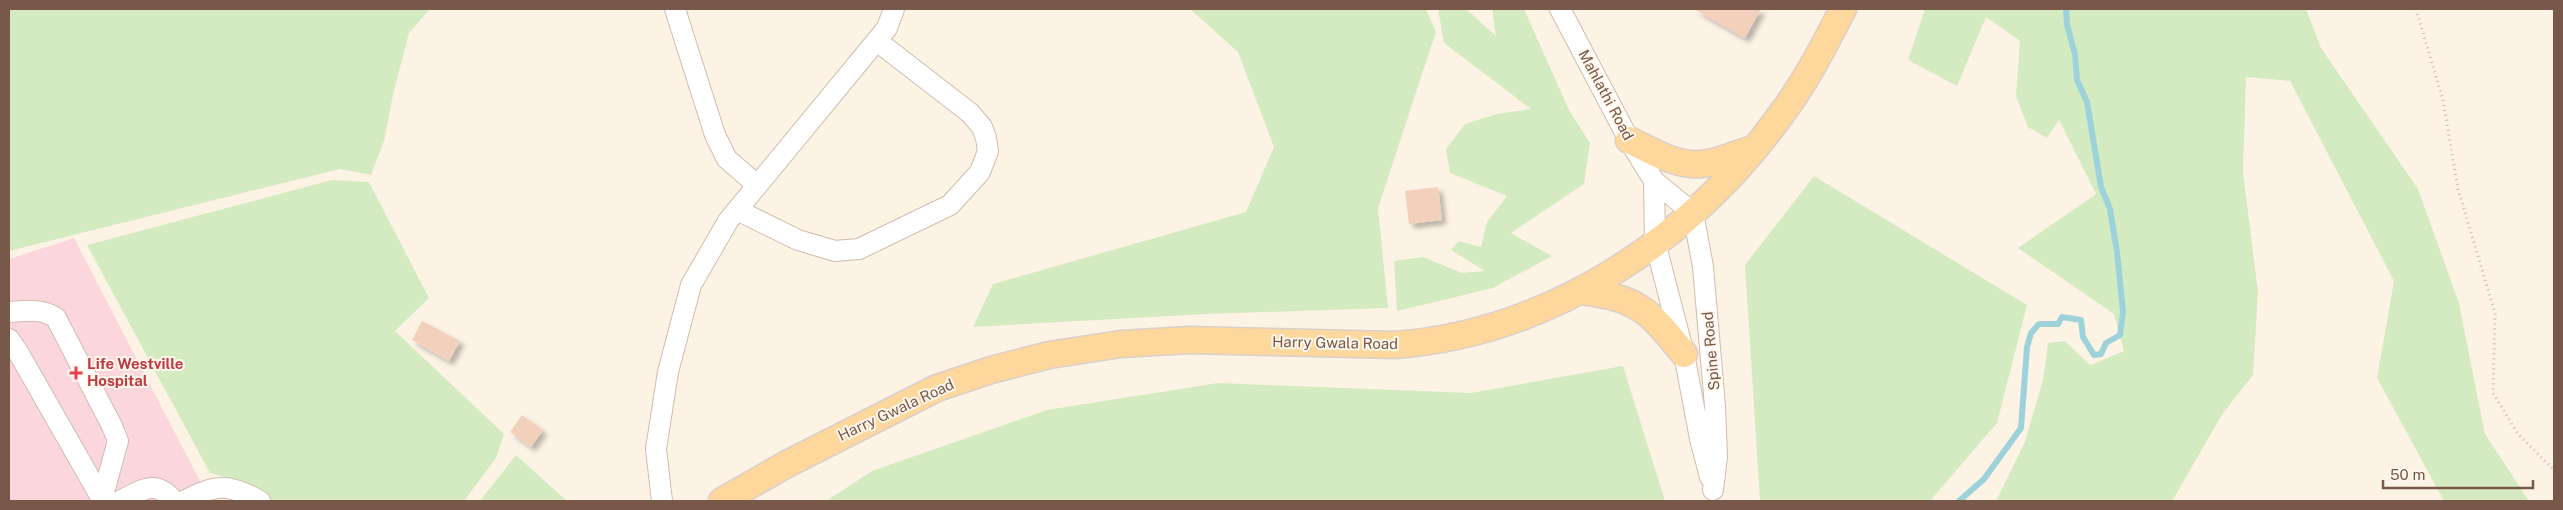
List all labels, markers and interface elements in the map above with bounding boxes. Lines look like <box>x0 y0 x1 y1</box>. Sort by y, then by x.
street label: Mahlathi Road <box>1575 47 1637 143</box>
street label: Spine Road <box>1699 311 1722 391</box>
street label: Harry Gwala Road <box>1272 333 1398 352</box>
place label: Life Westville Hospital <box>87 355 183 389</box>
marker: Life Westville Hospital <box>69 366 83 380</box>
street label: Harry Gwala Road <box>835 375 956 444</box>
scale bar <box>2383 458 2533 490</box>
text: 50 m <box>2390 466 2425 483</box>

